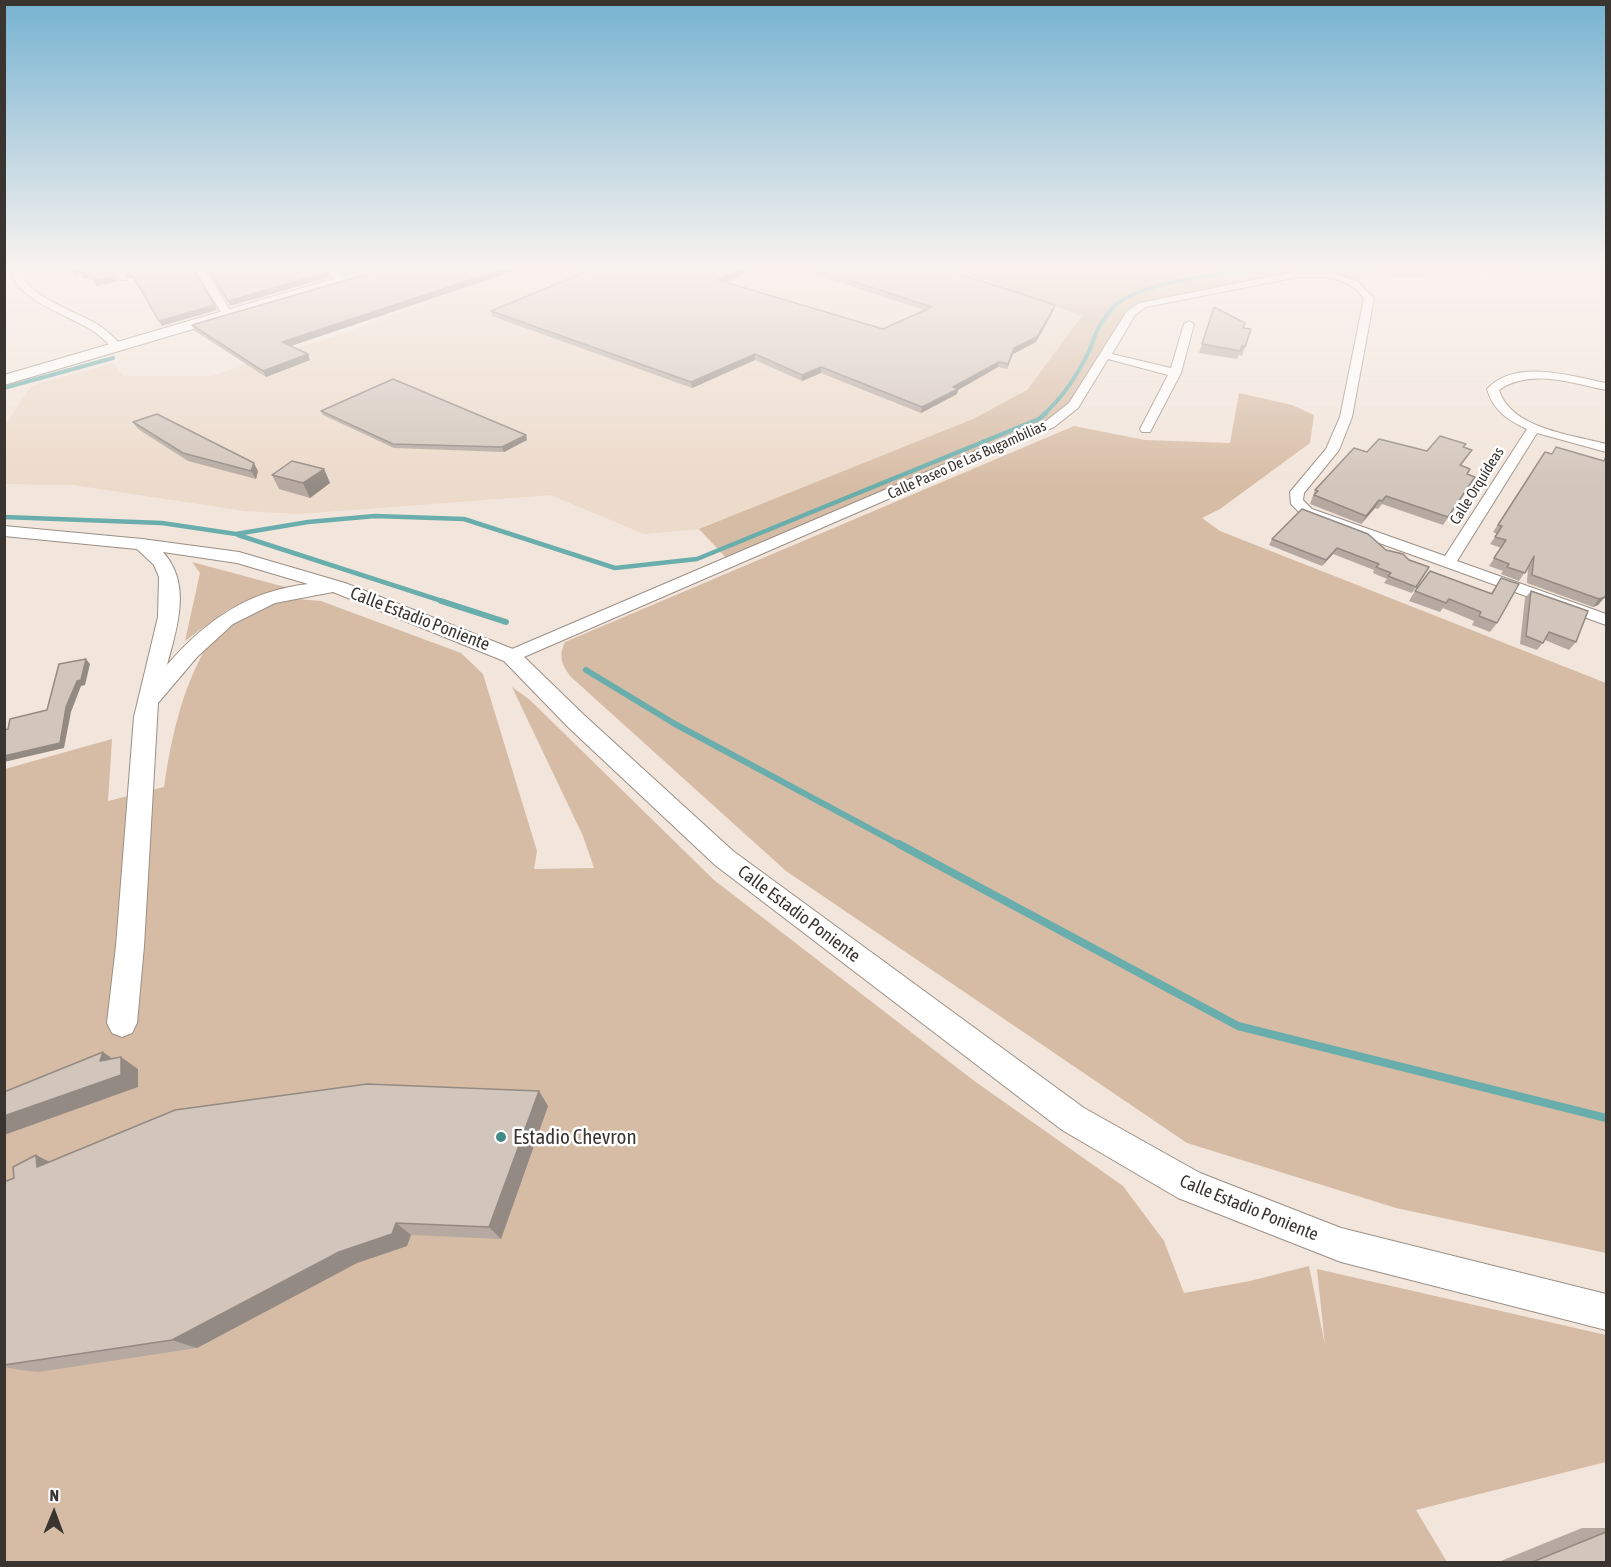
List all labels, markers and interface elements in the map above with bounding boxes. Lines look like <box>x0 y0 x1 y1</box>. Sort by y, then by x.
street label: Calle Paseo De Las Bugambilias <box>885 417 1049 503</box>
street label: Calle Orquídeas <box>1446 444 1508 528</box>
street label: Calle Estadio Poniente <box>347 582 493 656</box>
street label: Calle Estadio Poniente <box>734 861 864 967</box>
place label: Estadio Chevron <box>513 1124 637 1150</box>
marker: Estadio Chevron <box>494 1130 508 1144</box>
street label: Calle Estadio Poniente <box>1176 1170 1322 1246</box>
north arrow <box>24 1483 84 1543</box>
text: N <box>49 1486 59 1504</box>

